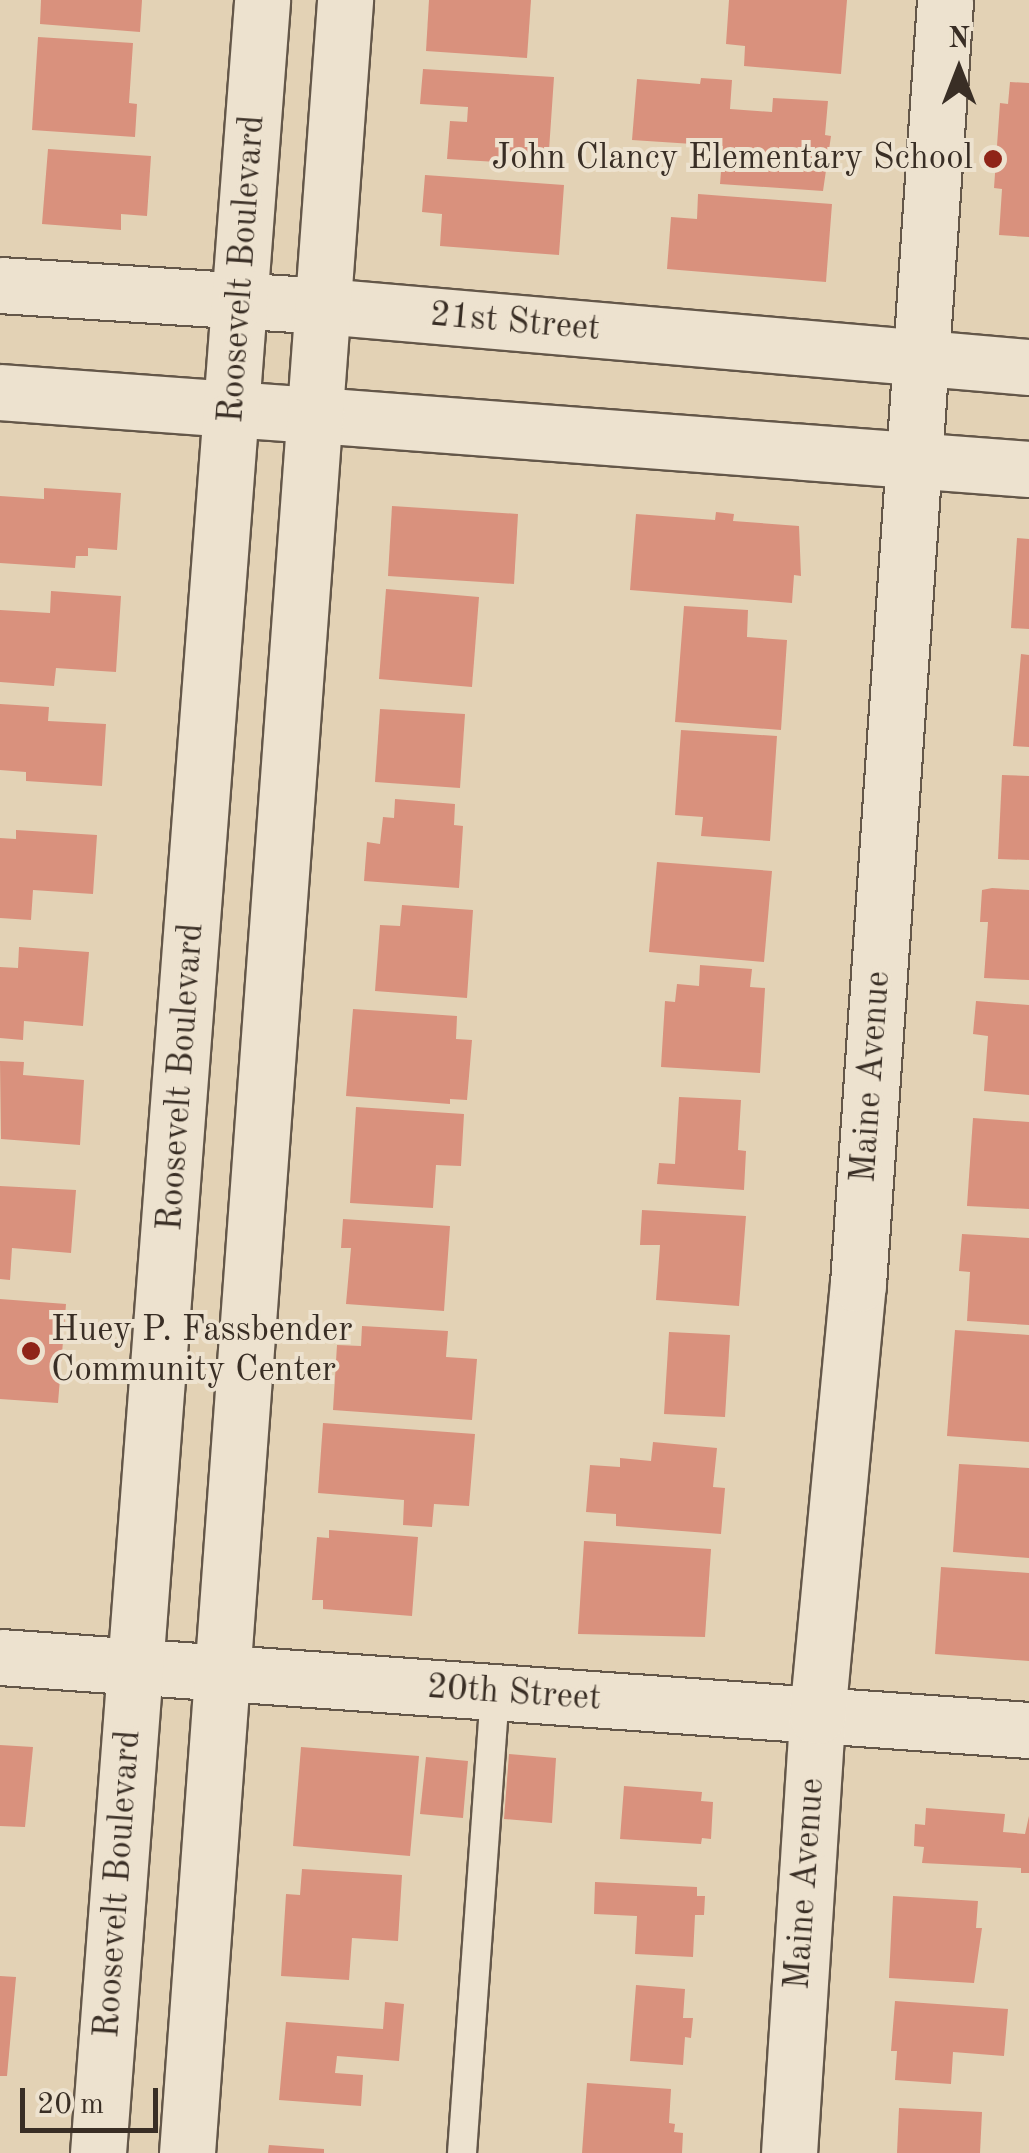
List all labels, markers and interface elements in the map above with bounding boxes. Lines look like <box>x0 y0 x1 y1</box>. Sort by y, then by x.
north arrow <box>909 20 1009 120</box>
text: N <box>948 26 970 54</box>
street label: Roosevelt Boulevard <box>211 114 275 424</box>
place label: John Clancy Elementary School <box>491 138 973 180</box>
marker: John Clancy Elementary School <box>982 148 1004 170</box>
street label: 21st Street <box>428 295 602 351</box>
street label: Roosevelt Boulevard <box>150 922 214 1232</box>
street label: Maine Avenue <box>844 970 900 1184</box>
place label: Huey P. Fassbender Community Center <box>51 1310 353 1392</box>
marker: Huey P. Fassbender Community Center <box>20 1340 42 1362</box>
street label: 20th Street <box>426 1667 602 1721</box>
street label: Roosevelt Boulevard <box>87 1729 151 2039</box>
street label: Maine Avenue <box>778 1777 834 1991</box>
scale bar <box>25 2068 162 2130</box>
text: 20 m <box>37 2090 104 2120</box>

